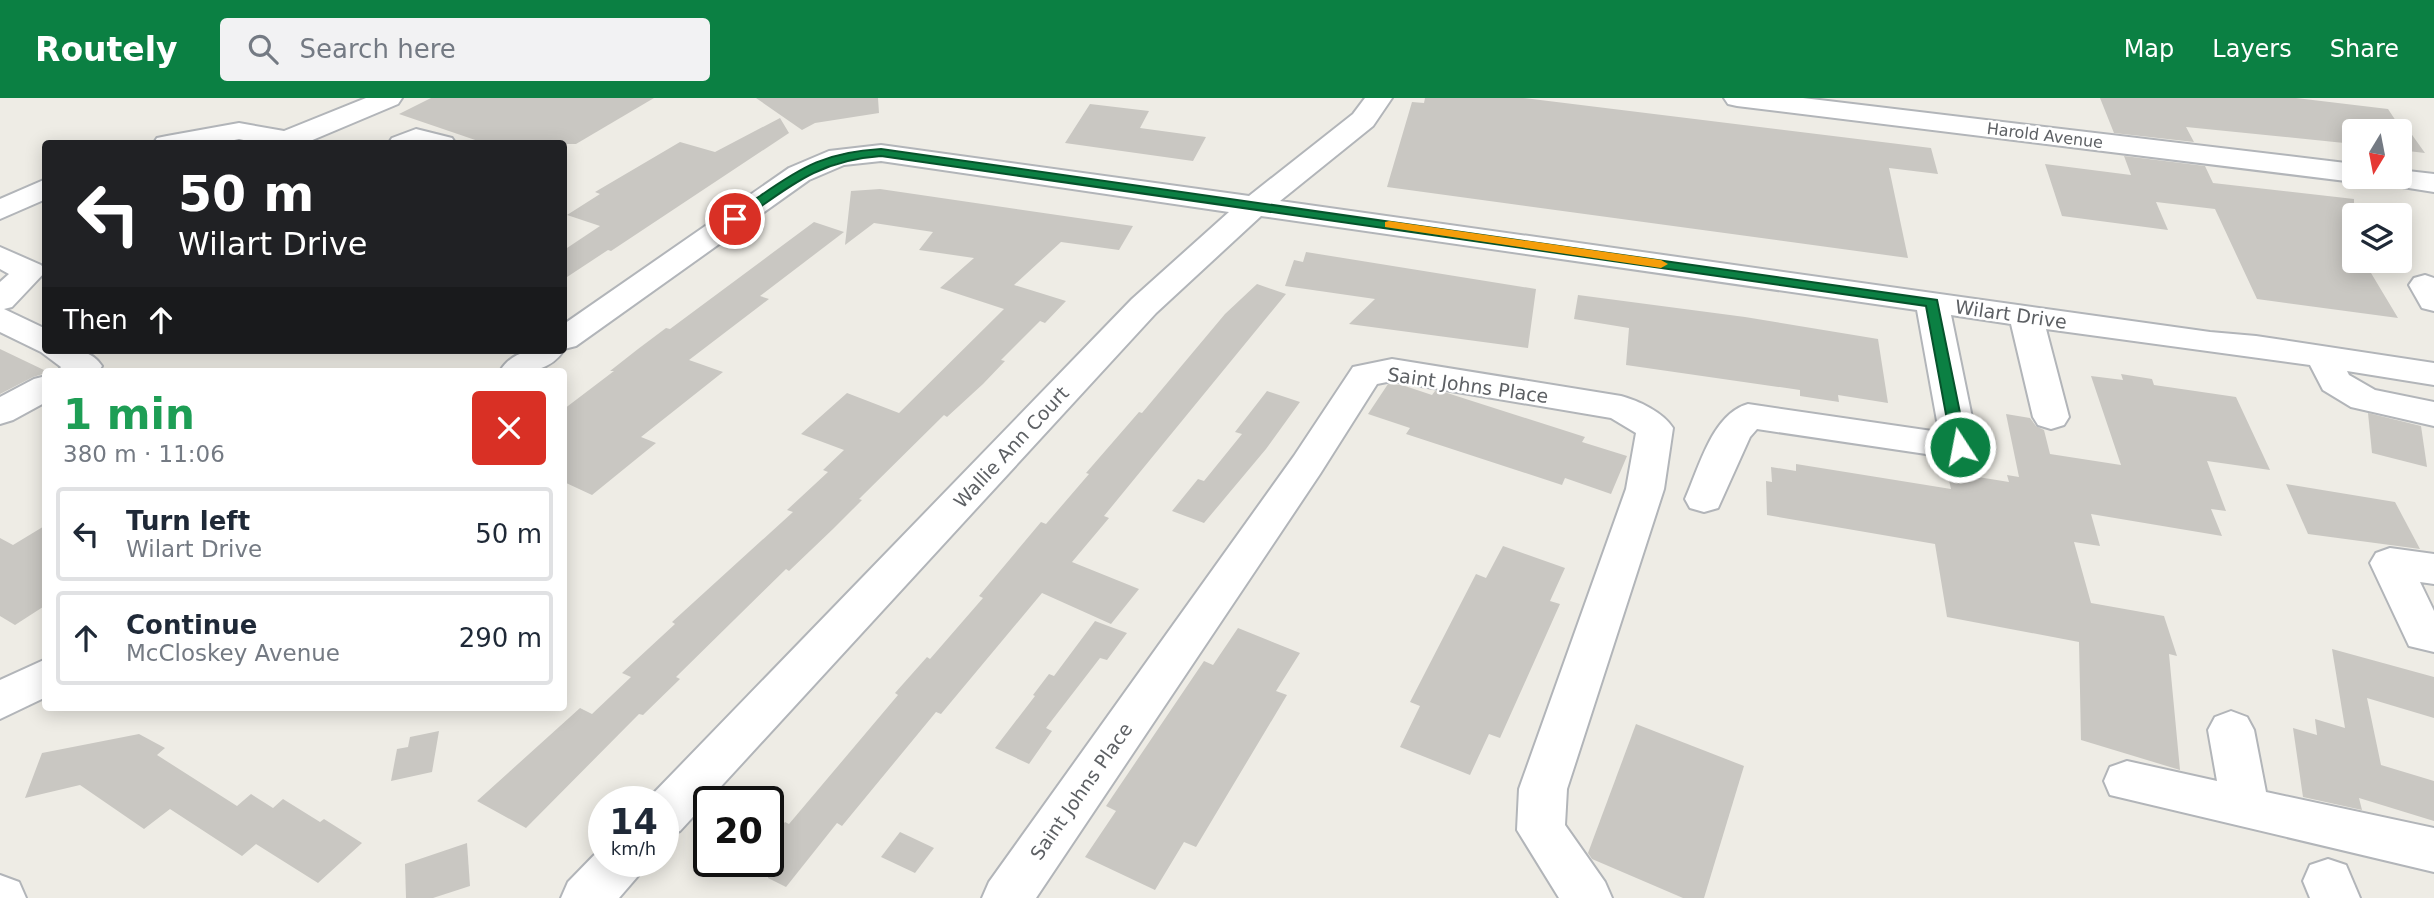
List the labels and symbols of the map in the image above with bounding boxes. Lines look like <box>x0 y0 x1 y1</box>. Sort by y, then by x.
street label: Harold Avenue <box>1986 119 2104 152</box>
north arrow <box>2342 119 2412 189</box>
pin <box>705 189 765 249</box>
street label: Wilart Drive <box>1954 295 2068 333</box>
street label: Saint Johns Place <box>1386 363 1550 407</box>
street label: Wallie Ann Court <box>949 382 1073 512</box>
position arrow <box>1923 410 1997 484</box>
street label: Saint Johns Place <box>1025 718 1137 864</box>
speed limit sign: 20 <box>693 786 784 877</box>

